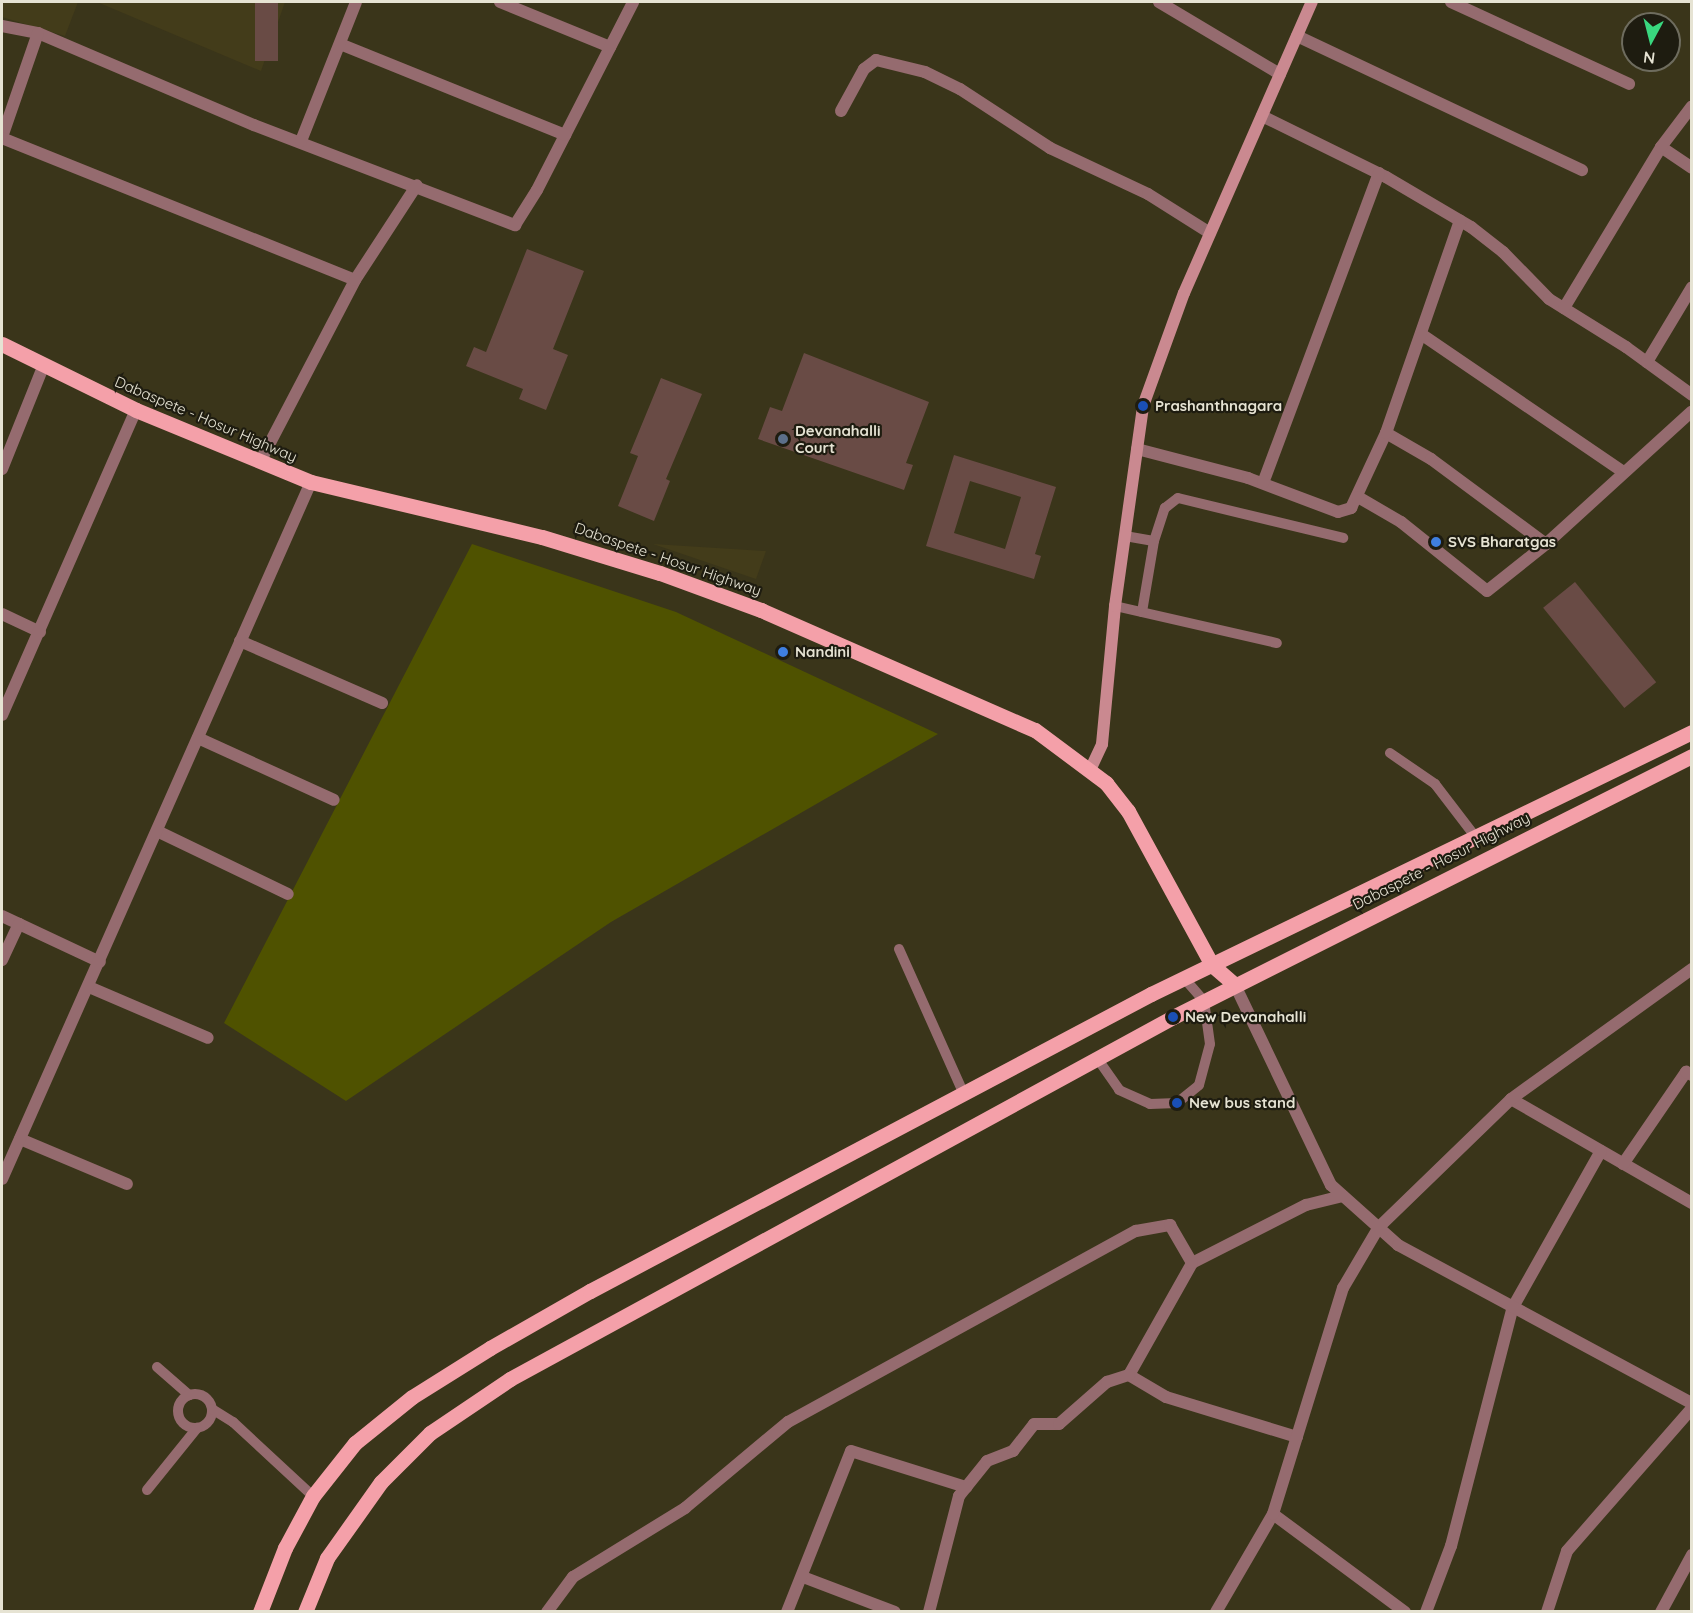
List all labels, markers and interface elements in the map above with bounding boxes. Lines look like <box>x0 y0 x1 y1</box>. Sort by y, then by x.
north arrow <box>1621 12 1681 72</box>
text: N <box>1642 47 1656 69</box>
street label: Dabaspete - Hosur Highway <box>112 372 300 466</box>
place label: Prashanthnagara <box>1155 397 1282 415</box>
marker: Prashanthnagara <box>1136 399 1150 413</box>
place label: Devanahalli Court <box>795 421 881 456</box>
marker: Devanahalli Court <box>776 432 790 446</box>
street label: Dabaspete - Hosur Highway <box>572 519 764 599</box>
place label: SVS Bharatgas <box>1448 533 1556 551</box>
marker: SVS Bharatgas <box>1429 535 1443 549</box>
place label: Nandini <box>795 643 850 661</box>
marker: Nandini <box>776 645 790 659</box>
street label: Dabaspete - Hosur Highway <box>1349 808 1533 914</box>
place label: New Devanahalli <box>1185 1008 1306 1026</box>
marker: New Devanahalli <box>1166 1010 1180 1024</box>
place label: New bus stand <box>1189 1094 1295 1112</box>
marker: New bus stand <box>1170 1096 1184 1110</box>

